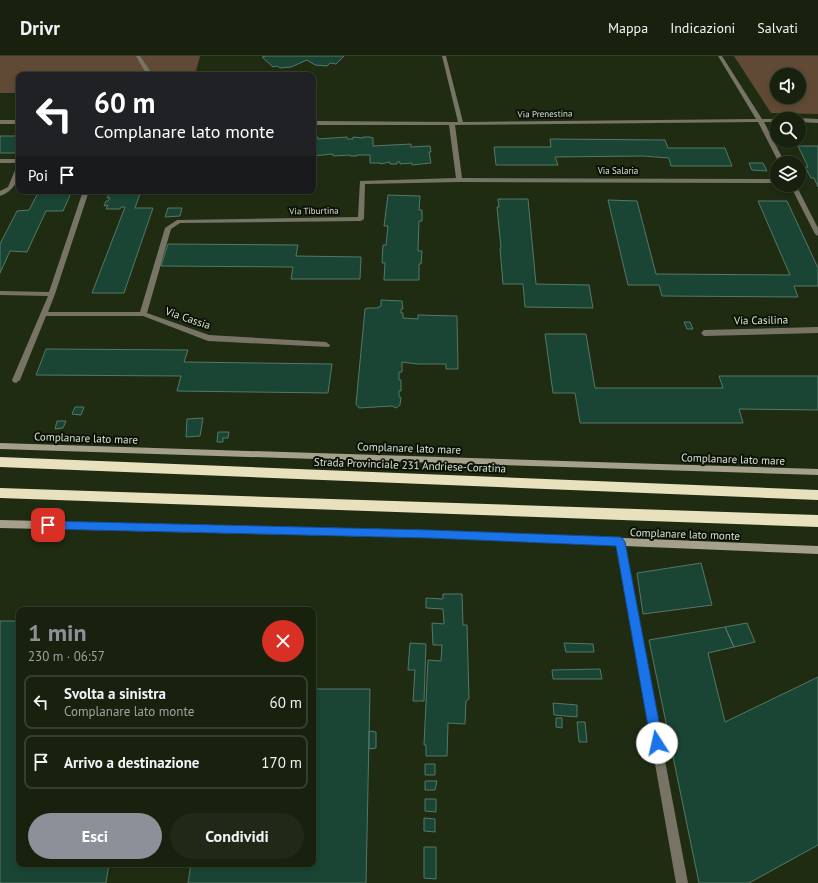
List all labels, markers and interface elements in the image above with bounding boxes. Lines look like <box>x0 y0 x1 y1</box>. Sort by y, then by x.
text: Drivr <box>20 16 60 40</box>
text: Mappa <box>608 19 648 37</box>
text: Indicazioni <box>670 19 735 37</box>
text: Salvati <box>757 19 798 37</box>
map controls <box>770 68 806 192</box>
button: sound <box>770 68 806 104</box>
text: 60 m <box>94 84 155 121</box>
icon: left <box>28 88 80 140</box>
street label: Via Prenestina <box>516 108 573 119</box>
button: search <box>770 112 806 148</box>
text: Complanare lato monte <box>94 120 274 143</box>
button: layers <box>770 156 806 192</box>
icon: arrive <box>56 164 78 186</box>
street label: Via Salaria <box>597 165 638 176</box>
text: Poi <box>28 166 48 185</box>
street label: Via Tiburtina <box>288 205 339 216</box>
street label: Via Cassia <box>163 303 212 332</box>
street label: Via Casilina <box>733 313 788 327</box>
street label: Complanare lato mare <box>34 429 139 447</box>
street label: Complanare lato mare <box>357 439 462 457</box>
street label: Complanare lato mare <box>681 450 786 468</box>
street label: Strada Provinciale 231 Andriese-Coratina <box>314 455 506 475</box>
pin <box>31 508 65 542</box>
icon: arrive <box>37 514 59 536</box>
street label: Complanare lato monte <box>630 525 741 543</box>
text: 1 min <box>28 617 87 648</box>
button: close <box>262 620 304 662</box>
text: 230 m · 06:57 <box>28 648 105 665</box>
text: Svolta a sinistra <box>64 684 166 703</box>
icon: left <box>30 691 52 713</box>
text: 60 m <box>269 693 302 712</box>
text: Complanare lato monte <box>64 703 194 720</box>
position arrow <box>636 722 678 764</box>
icon: arrive <box>30 751 52 773</box>
text: Arrivo a destinazione <box>64 753 199 772</box>
text: 170 m <box>261 753 302 772</box>
button: Esci <box>28 813 162 859</box>
button: Condividi <box>170 813 304 859</box>

